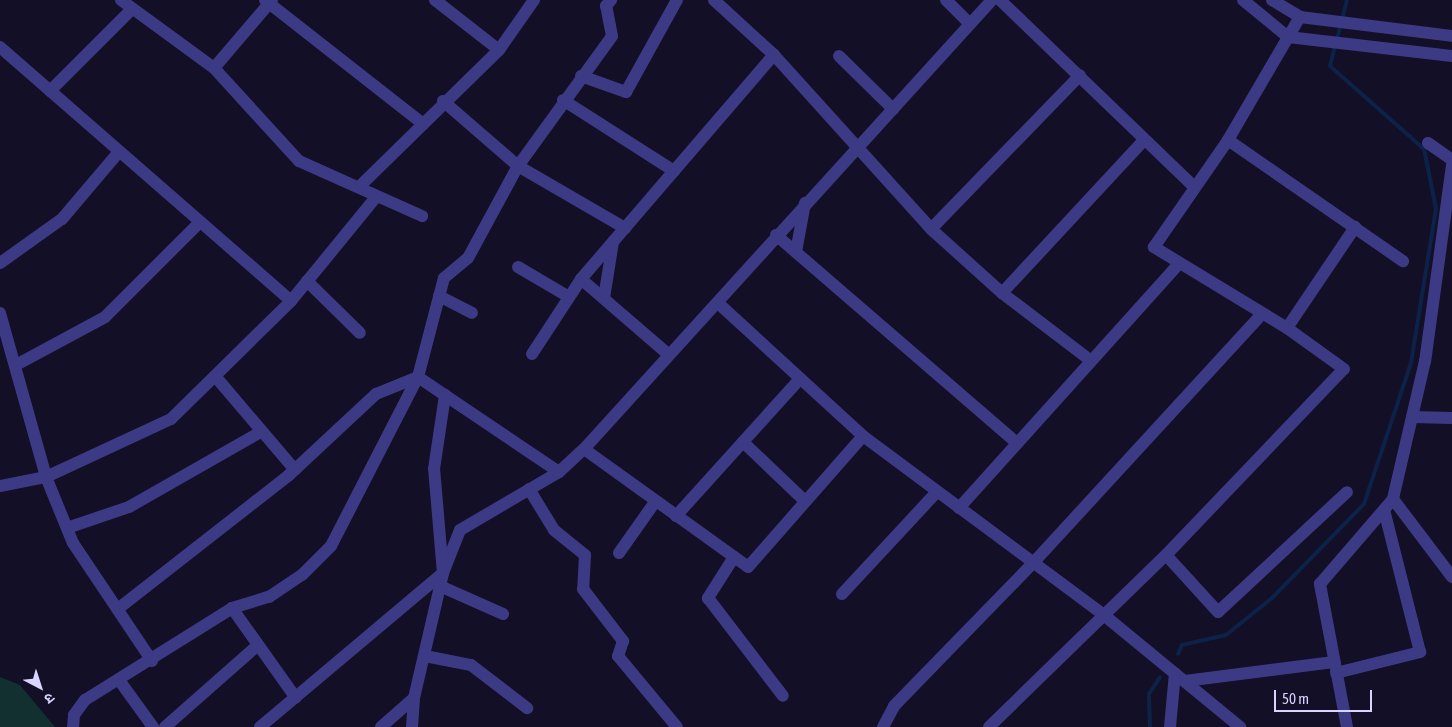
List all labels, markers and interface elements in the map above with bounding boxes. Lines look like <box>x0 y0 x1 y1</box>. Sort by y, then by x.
north arrow <box>15 662 65 712</box>
scale bar <box>1277 680 1374 712</box>
text: उ <box>41 690 58 707</box>
text: 50 m <box>1282 690 1309 707</box>

